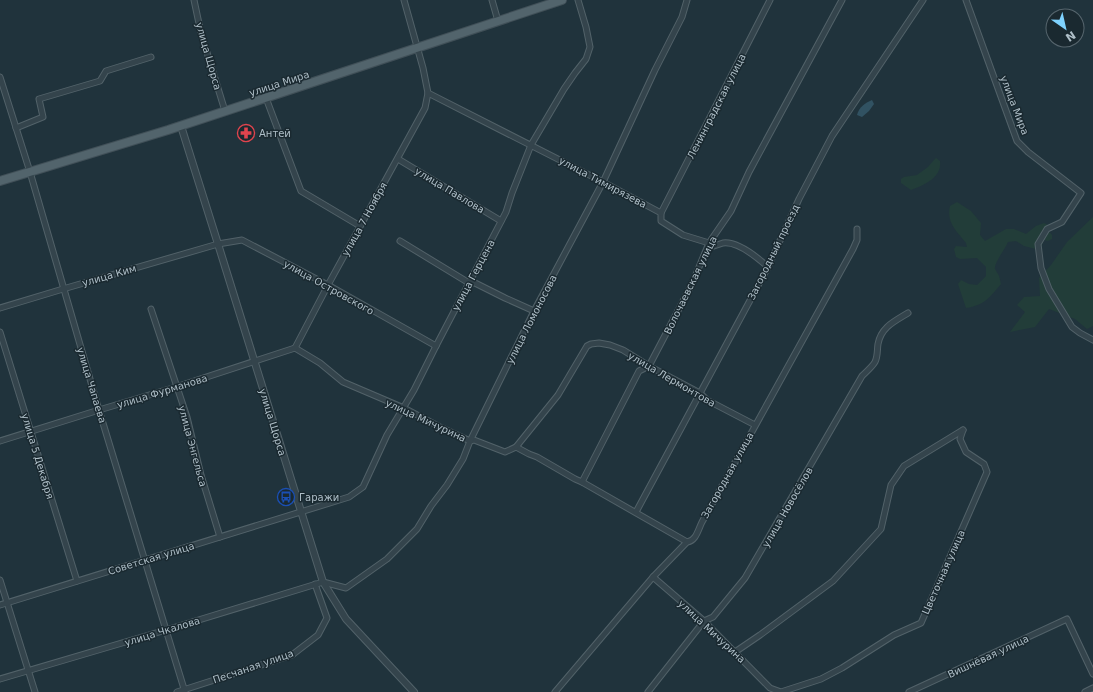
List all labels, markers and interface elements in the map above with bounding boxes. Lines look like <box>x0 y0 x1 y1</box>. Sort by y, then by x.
north arrow <box>1045 8 1085 48</box>
street label: улица Щорса <box>194 21 223 91</box>
text: N <box>1063 28 1078 44</box>
street label: Ленинградская улица <box>685 52 748 161</box>
street label: улица Мира <box>248 69 311 98</box>
street label: улица Мира <box>998 74 1031 136</box>
pharmacy icon: Антей <box>236 123 256 143</box>
place label: Антей <box>259 128 291 139</box>
street label: улица Тимирязева <box>557 155 648 210</box>
street label: улица Павлова <box>413 165 486 215</box>
street label: улица 7 Ноября <box>340 180 389 258</box>
street label: Загородный проезд <box>746 203 801 302</box>
street label: Волочаевская улица <box>662 234 719 336</box>
street label: улица Герцена <box>450 238 497 313</box>
street label: улица Островского <box>282 258 376 317</box>
street label: улица Ким <box>81 262 138 288</box>
street label: улица Ломоносова <box>504 273 559 366</box>
street label: улица Чапаева <box>75 346 108 424</box>
street label: улица Лермонтова <box>626 350 717 409</box>
street label: улица Фурманова <box>116 372 209 411</box>
street label: улица Щорса <box>257 387 288 457</box>
street label: улица Мичурина <box>384 397 468 444</box>
street label: улица Энгельса <box>176 404 209 488</box>
street label: улица 5 Декабря <box>19 412 56 500</box>
street label: Загородная улица <box>699 430 756 520</box>
street label: улица Новосёлов <box>760 465 815 549</box>
bus stop icon: Гаражи <box>276 487 296 507</box>
place label: Гаражи <box>299 492 339 503</box>
street label: Цветочная улица <box>920 528 967 616</box>
street label: Советская улица <box>107 540 196 577</box>
street label: улица Мичурина <box>676 598 747 665</box>
street label: улица Чкалова <box>123 615 201 648</box>
street label: Вишнёвая улица <box>946 633 1030 680</box>
street label: Песчаная улица <box>211 647 295 685</box>

